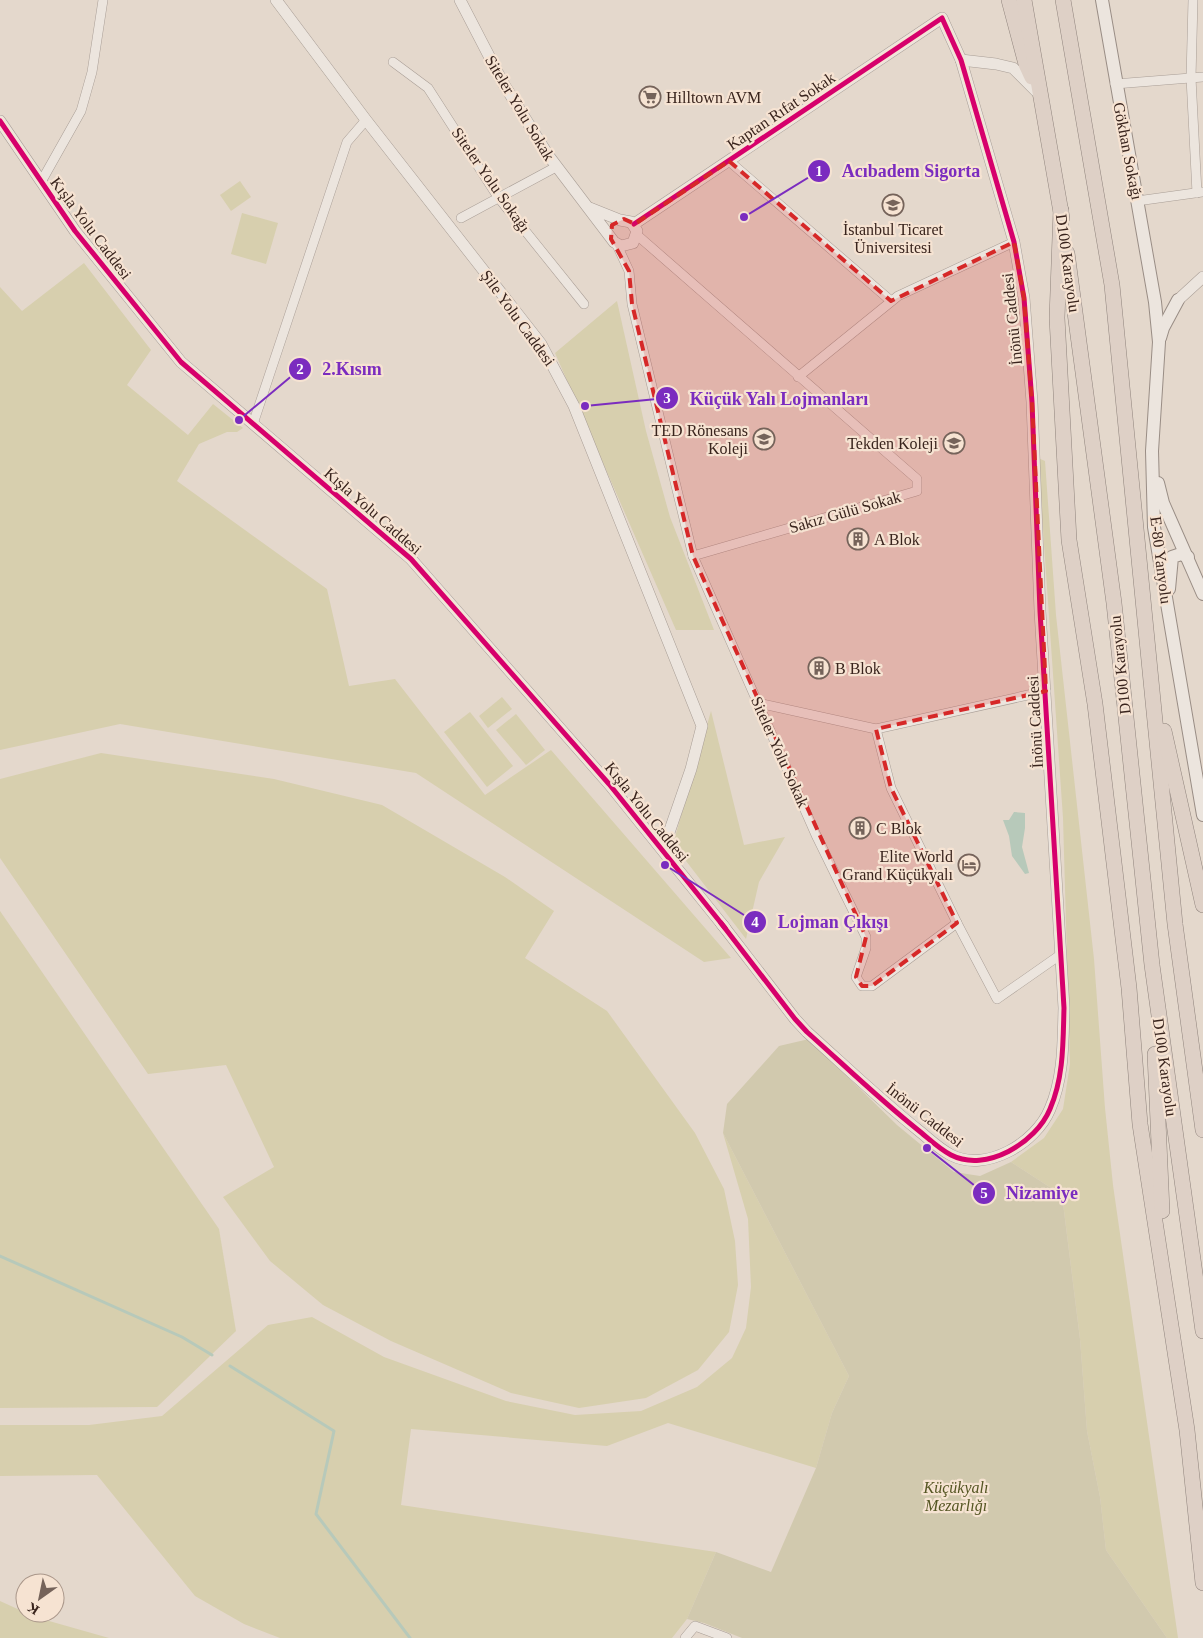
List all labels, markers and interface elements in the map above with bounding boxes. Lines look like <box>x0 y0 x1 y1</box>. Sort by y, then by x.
street label: Siteler Yolu Sokak <box>482 52 558 164</box>
street label: Kaptan Rıfat Sokak <box>724 69 839 154</box>
supermarket icon: Hilltown AVM <box>638 85 662 109</box>
place label: Hilltown AVM <box>666 89 761 106</box>
street label: Gökhan Sokağı <box>1109 101 1146 202</box>
street label: Siteler Yolu Sokağı <box>448 124 534 237</box>
callout: Acıbadem Sigorta <box>807 154 990 187</box>
text: Acıbadem Sigorta <box>842 161 980 181</box>
text: 1 <box>815 163 823 179</box>
street label: Kışla Yolu Caddesi <box>46 174 135 283</box>
school or university icon: İstanbul Ticaret Üniversitesi <box>881 193 905 217</box>
street label: D100 Karayolu <box>1052 213 1083 313</box>
place label: İstanbul Ticaret Üniversitesi <box>843 221 944 256</box>
street label: Şile Yolu Caddesi <box>477 267 559 370</box>
street label: İnönü Caddesi <box>999 271 1025 366</box>
callout: 2.Kısım <box>288 353 392 386</box>
text: 2.Kısım <box>322 359 382 379</box>
text: 2 <box>296 361 304 377</box>
callout: Küçük Yalı Lojmanları <box>654 382 879 415</box>
text: Küçük Yalı Lojmanları <box>690 389 868 409</box>
text: 3 <box>663 390 671 406</box>
place label: TED Rönesans Koleji <box>652 422 749 458</box>
school or university icon: TED Rönesans Koleji <box>752 427 776 451</box>
school or university icon: Tekden Koleji <box>942 431 966 455</box>
place label: Tekden Koleji <box>847 435 939 453</box>
street label: Kışla Yolu Caddesi <box>320 464 425 559</box>
street label: Sakız Gülü Sokak <box>787 488 903 536</box>
street label: E-80 Yanyolu <box>1146 515 1175 605</box>
building icon: A Blok <box>846 527 870 551</box>
place label: A Blok <box>874 531 920 548</box>
street label: D100 Karayolu <box>1106 615 1135 715</box>
building icon: B Blok <box>807 656 831 680</box>
place label: B Blok <box>835 660 881 677</box>
street label: İnönü Caddesi <box>1024 675 1046 769</box>
street label: Siteler Yolu Sokak <box>748 694 812 810</box>
street label: Kışla Yolu Caddesi <box>601 759 693 866</box>
building icon: C Blok <box>848 816 872 840</box>
place label: C Blok <box>876 820 922 837</box>
place label: Elite World Grand Küçükyalı <box>842 848 954 884</box>
hotel icon: Elite World Grand Küçükyalı <box>957 853 981 877</box>
callout: Lojman Çıkışı <box>743 905 898 938</box>
text: Lojman Çıkışı <box>778 912 888 932</box>
text: 4 <box>751 914 759 930</box>
street label: D100 Karayolu <box>1149 1017 1180 1117</box>
street label: İnönü Caddesi <box>883 1080 967 1151</box>
callout: Nizamiye <box>971 1176 1088 1209</box>
text: Nizamiye <box>1006 1183 1078 1203</box>
text: 5 <box>980 1185 988 1201</box>
park label: Küçükyalı Mezarlığı <box>923 1479 988 1515</box>
north arrow <box>15 1573 65 1623</box>
text: K <box>24 1599 42 1618</box>

